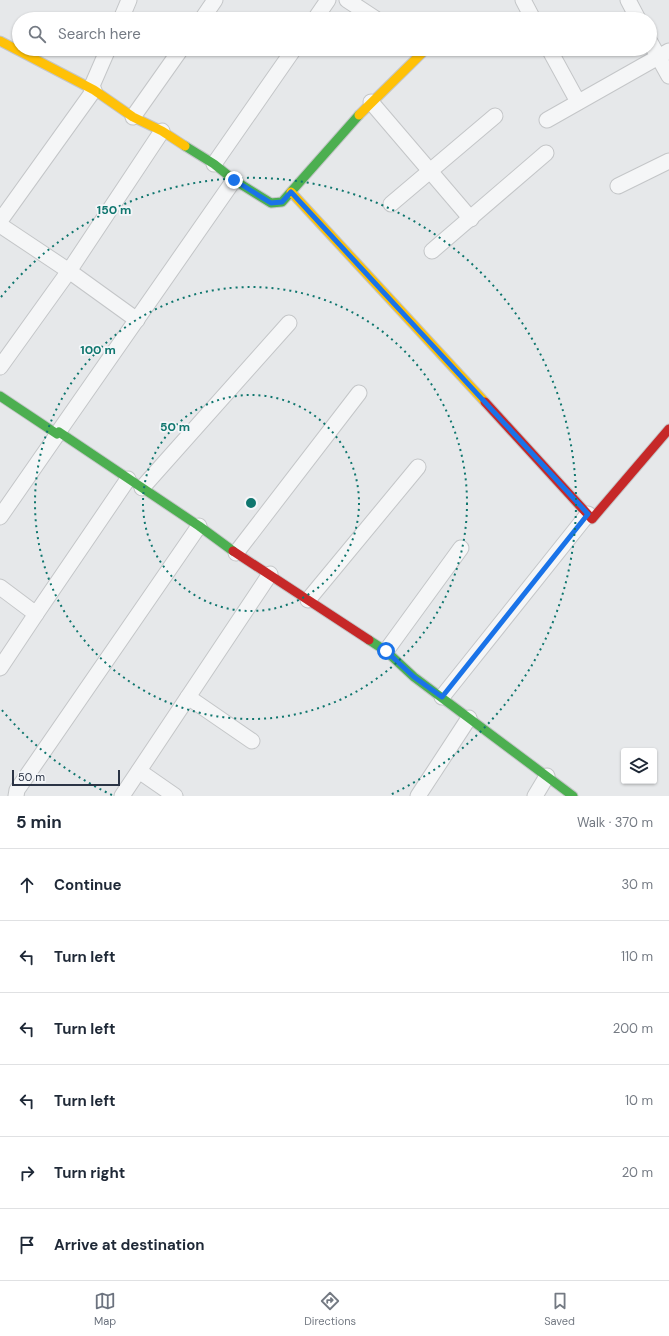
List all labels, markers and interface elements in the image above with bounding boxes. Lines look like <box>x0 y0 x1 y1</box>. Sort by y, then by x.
search box <box>12 12 657 56</box>
icon: search <box>26 23 48 45</box>
text: Search here <box>58 24 141 44</box>
route end <box>225 171 243 189</box>
text: 150 m <box>97 202 131 218</box>
text: 100 m <box>80 342 116 358</box>
text: 50 m <box>160 419 190 435</box>
centre of rings <box>244 496 258 510</box>
route start <box>377 642 395 660</box>
map controls <box>621 748 657 784</box>
button: layers <box>621 748 657 784</box>
scale bar <box>12 768 120 787</box>
text: 50 m <box>18 770 45 784</box>
text: 5 min <box>16 811 62 833</box>
text: Walk · 370 m <box>577 814 653 831</box>
icon: ahead <box>16 874 38 896</box>
text: Continue <box>54 875 122 895</box>
text: 30 m <box>621 876 653 893</box>
icon: left <box>16 946 38 968</box>
text: Turn left <box>54 947 115 967</box>
text: 110 m <box>621 948 653 965</box>
icon: left <box>16 1018 38 1040</box>
text: Turn left <box>54 1019 115 1039</box>
text: 200 m <box>613 1020 653 1037</box>
icon: left <box>16 1090 38 1112</box>
text: Turn left <box>54 1091 115 1111</box>
text: 10 m <box>625 1092 653 1109</box>
icon: right <box>16 1162 38 1184</box>
text: Turn right <box>54 1163 125 1183</box>
text: 20 m <box>622 1164 653 1181</box>
icon: arrive <box>16 1234 38 1256</box>
text: Arrive at destination <box>54 1235 205 1255</box>
tab: Map <box>94 1290 116 1328</box>
tab: Directions <box>304 1290 356 1328</box>
tab: Saved <box>544 1290 575 1328</box>

